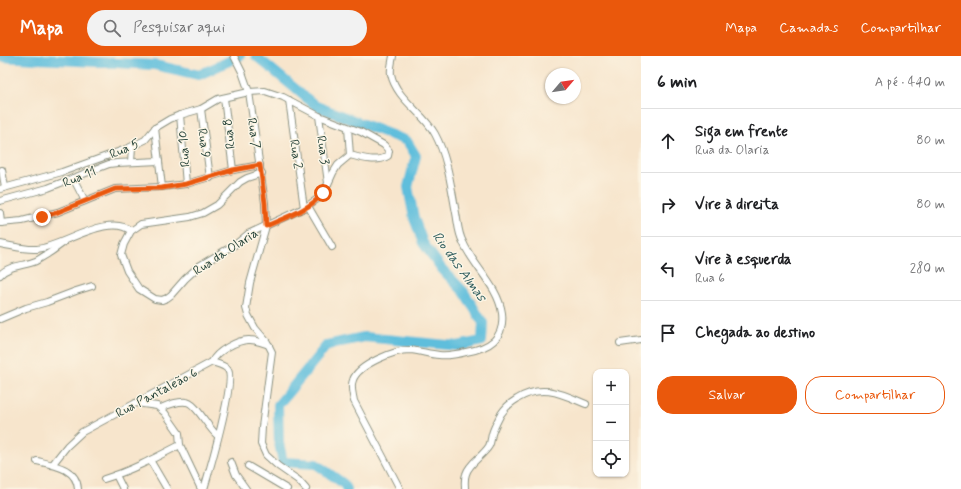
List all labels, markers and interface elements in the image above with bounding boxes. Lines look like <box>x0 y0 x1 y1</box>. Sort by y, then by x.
search box <box>87 10 367 46</box>
text: Mapa <box>20 16 63 41</box>
icon: search <box>101 17 123 39</box>
text: Pesquisar aqui <box>133 18 225 38</box>
text: Mapa <box>725 19 757 37</box>
text: Camadas <box>779 19 838 37</box>
text: Compartilhar <box>860 19 941 37</box>
north arrow <box>545 68 581 104</box>
text: 6 min <box>657 71 697 93</box>
text: A pé · 440 m <box>875 74 945 91</box>
street label: Rua 7 <box>243 116 264 150</box>
street label: Rua 8 <box>219 118 240 150</box>
text: Siga em frente <box>695 122 788 142</box>
street label: Rua 9 <box>193 127 214 159</box>
street label: Rua 10 <box>174 130 195 168</box>
icon: ahead <box>657 130 679 152</box>
text: 80 m <box>916 132 945 149</box>
street label: Rua 5 <box>107 135 142 163</box>
street label: Rua 3 <box>312 135 333 166</box>
street label: Rua 2 <box>285 138 306 171</box>
text: Rua da Olaria <box>695 142 770 159</box>
street label: Rua 11 <box>60 163 99 192</box>
route start <box>314 184 332 202</box>
icon: right <box>657 194 679 216</box>
text: Vire à direita <box>695 195 779 215</box>
text: 80 m <box>916 196 945 213</box>
route end <box>33 208 51 226</box>
street label: Rua da Olaria <box>190 225 262 280</box>
water label: Rio das Almas <box>428 228 492 306</box>
text: Vire à esquerda <box>695 250 791 270</box>
icon: left <box>657 258 679 280</box>
text: 280 m <box>910 260 945 277</box>
text: Rua 6 <box>695 270 725 287</box>
icon: arrive <box>657 322 679 344</box>
text: Chegada ao destino <box>695 323 815 343</box>
street label: Rua Pantaleão 6 <box>113 364 201 422</box>
map controls <box>593 369 629 477</box>
button: + <box>593 369 629 405</box>
button: Salvar <box>657 376 797 414</box>
button: Compartilhar <box>805 376 945 414</box>
button: − <box>593 405 629 441</box>
button: locate <box>593 441 629 477</box>

